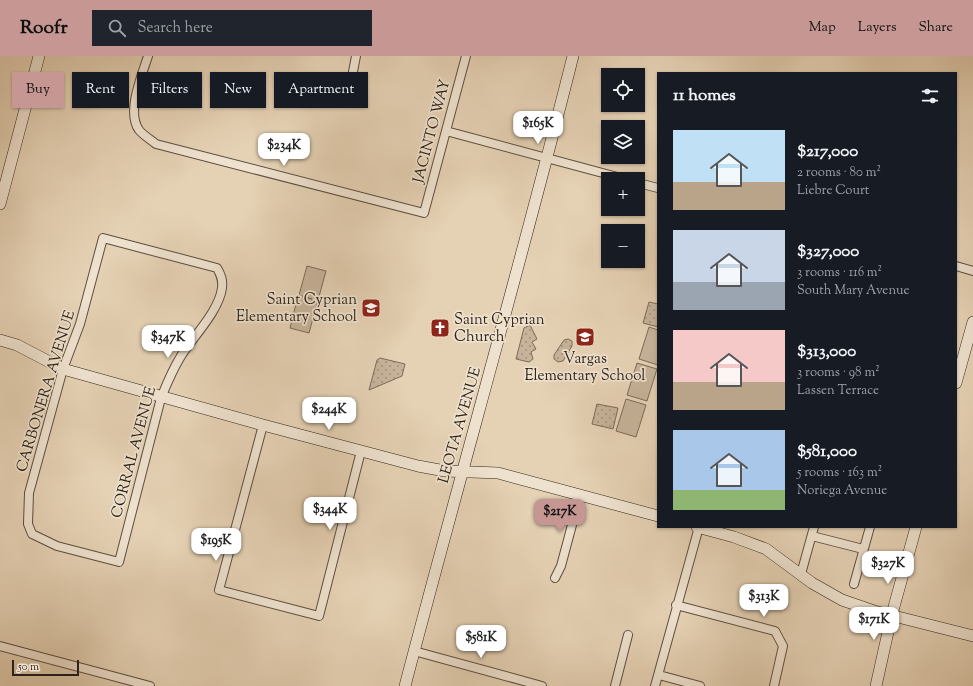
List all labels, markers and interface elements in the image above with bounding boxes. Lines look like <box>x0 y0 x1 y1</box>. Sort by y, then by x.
search box <box>92 10 372 46</box>
text: Roofr <box>20 15 68 42</box>
icon: search <box>106 17 128 39</box>
text: Search here <box>138 18 213 39</box>
text: Map <box>809 18 836 38</box>
text: Layers <box>858 18 896 38</box>
text: Share <box>918 18 953 38</box>
map controls <box>601 68 645 268</box>
button: locate <box>601 68 645 112</box>
chip: Buy <box>12 72 64 108</box>
chip: Rent <box>72 72 129 108</box>
chip: Filters <box>137 72 202 108</box>
chip: New <box>210 72 266 108</box>
chip: Apartment <box>274 72 368 108</box>
street label: JACINTO WAY <box>408 77 456 187</box>
text: 11 homes <box>673 84 736 108</box>
icon: filters <box>919 85 941 107</box>
pin: $165K <box>510 111 566 145</box>
text: $165K <box>522 115 554 133</box>
button: layers <box>601 120 645 164</box>
pin: $234K <box>256 133 312 167</box>
text: $234K <box>267 137 301 155</box>
text: $217,000 <box>797 140 858 164</box>
icon: home <box>705 146 753 194</box>
text: 2 rooms · 80 m² <box>797 164 881 182</box>
button: + <box>601 172 645 216</box>
text: Liebre Court <box>797 182 869 200</box>
button: − <box>601 224 645 268</box>
text: $327,000 <box>797 240 859 264</box>
icon: home <box>705 246 753 294</box>
text: 3 rooms · 116 m² <box>797 264 882 282</box>
text: South Mary Avenue <box>797 282 910 300</box>
place label: Saint Cyprian Elementary School <box>236 290 357 328</box>
school or university icon: Saint Cyprian Elementary School <box>360 297 382 319</box>
street label: CARBONERA AVENUE <box>12 308 81 475</box>
place label: Saint Cyprian Church <box>454 310 545 348</box>
church icon: Saint Cyprian Church <box>429 317 451 339</box>
pin: $347K <box>140 325 196 359</box>
school or university icon: Vargas Elementary School <box>574 326 596 348</box>
text: $347K <box>151 329 185 347</box>
text: $313,000 <box>797 340 856 364</box>
icon: home <box>705 346 753 394</box>
place label: Vargas Elementary School <box>525 349 646 387</box>
text: 3 rooms · 98 m² <box>797 364 880 382</box>
street label: LEOTA AVENUE <box>434 365 487 486</box>
text: Lassen Terrace <box>797 382 879 400</box>
street label: CORRAL AVENUE <box>107 384 162 520</box>
pin: $244K <box>301 397 357 431</box>
text: $244K <box>311 401 347 419</box>
text: $581,000 <box>797 440 857 464</box>
icon: home <box>705 446 753 494</box>
text: 5 rooms · 163 m² <box>797 464 882 482</box>
text: Noriega Avenue <box>797 482 887 500</box>
pin: $344K <box>302 497 358 531</box>
pin: $217K <box>532 499 588 533</box>
text: $344K <box>313 501 347 519</box>
text: $217K <box>543 503 577 521</box>
pin: $195K <box>188 528 244 562</box>
text: $195K <box>200 532 232 550</box>
pin: $327K <box>860 551 916 585</box>
text: $327K <box>871 555 905 573</box>
pin: $313K <box>736 584 792 618</box>
text: $313K <box>748 588 780 606</box>
pin: $171K <box>846 607 902 641</box>
text: $171K <box>858 611 890 629</box>
pin: $581K <box>453 625 509 659</box>
text: $581K <box>465 629 497 647</box>
scale bar <box>12 658 79 677</box>
text: 50 m <box>18 659 39 675</box>

